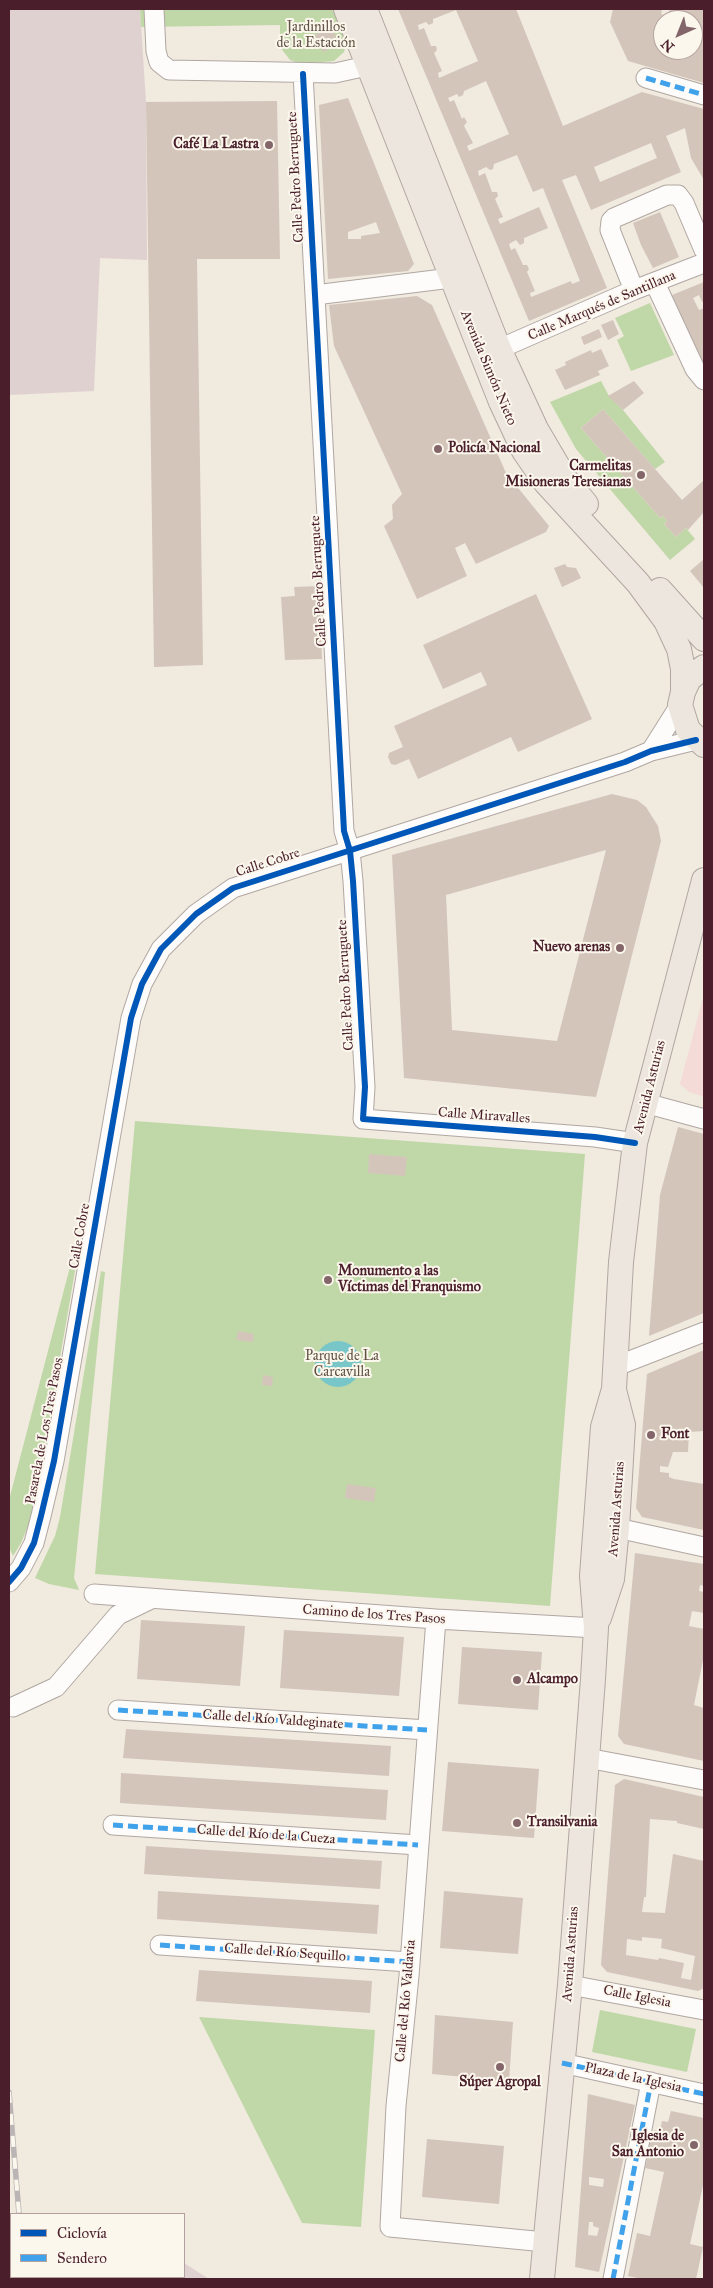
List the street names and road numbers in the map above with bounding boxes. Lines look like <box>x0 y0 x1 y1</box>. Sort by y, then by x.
street label: Calle Pedro Berruguete <box>284 111 308 243</box>
street label: Calle Marqués de Santillana <box>526 267 678 345</box>
street label: Avenida Simón Nieto <box>456 308 520 428</box>
street label: Calle Pedro Berruguete <box>307 515 331 647</box>
street label: Calle Cobre <box>234 845 302 881</box>
street label: Calle Pedro Berruguete <box>334 919 358 1051</box>
street label: Avenida Asturias <box>630 1039 670 1135</box>
street label: Calle Miravalles <box>437 1104 531 1128</box>
street label: Calle Cobre <box>66 1202 94 1270</box>
street label: Pasarela de Los Tres Pasos <box>23 1356 67 1506</box>
street label: Avenida Asturias <box>605 1461 629 1557</box>
street label: Camino de los Tres Pasos <box>302 1602 446 1628</box>
street label: Calle del Río Valdeginate <box>202 1707 344 1733</box>
street label: Calle del Río de la Cueza <box>196 1822 336 1848</box>
street label: Avenida Asturias <box>559 1906 583 2002</box>
street label: Calle del Río Valdavia <box>392 1939 420 2063</box>
street label: Calle del Río Sequillo <box>224 1940 346 1966</box>
street label: Calle Iglesia <box>602 1982 672 2012</box>
street label: Plaza de la Iglesia <box>583 2060 683 2096</box>

